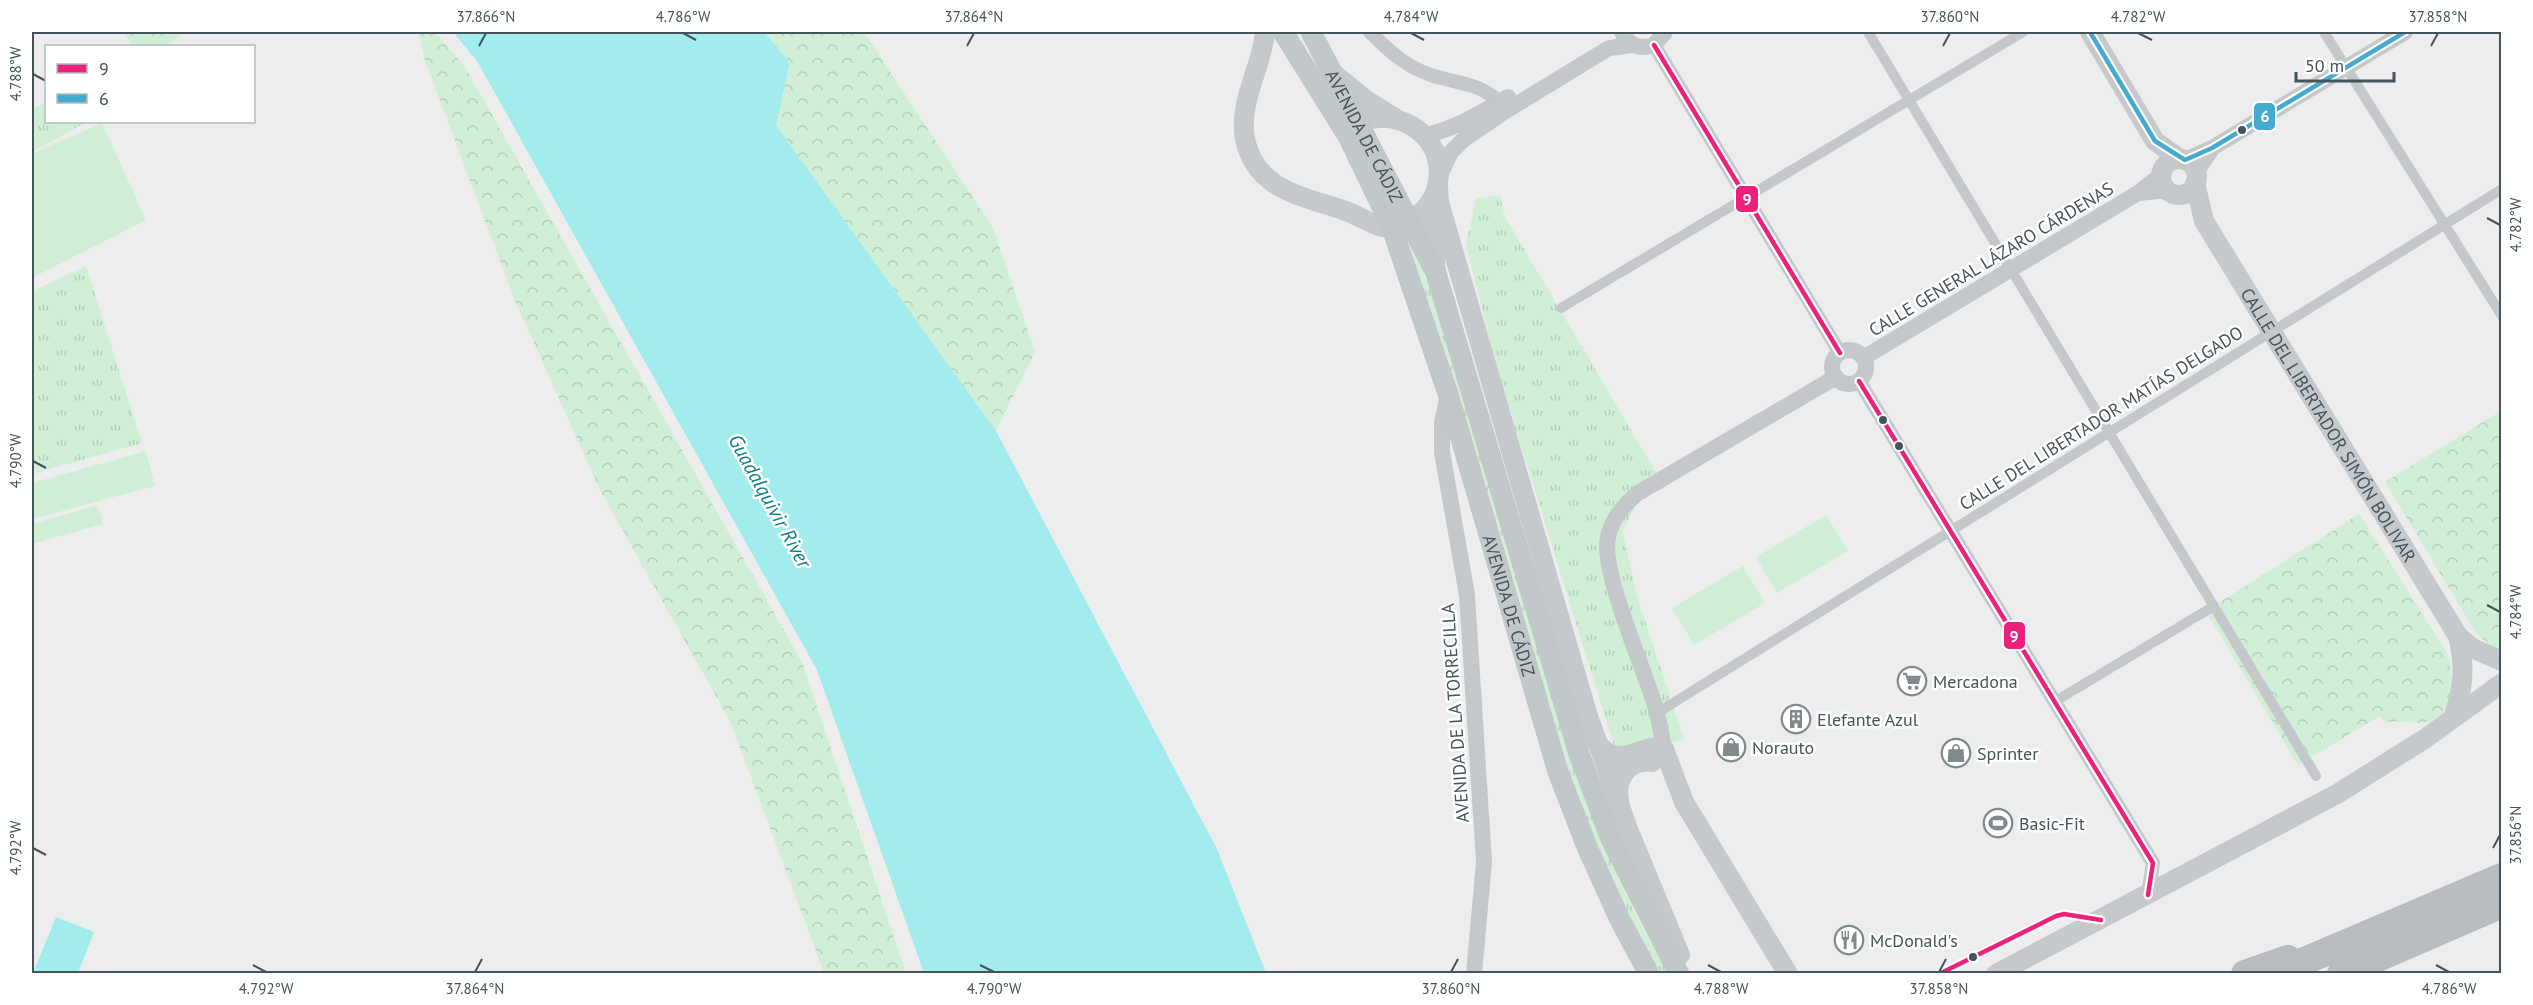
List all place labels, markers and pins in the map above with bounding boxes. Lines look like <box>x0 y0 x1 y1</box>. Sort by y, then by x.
unlabelled marker <box>2236 124 2248 136</box>
unlabelled marker <box>1877 414 1889 426</box>
unlabelled marker <box>1893 440 1905 452</box>
supermarket icon: Mercadona <box>1896 665 1928 697</box>
place label: Mercadona <box>1933 670 2018 693</box>
building icon: Elefante Azul <box>1780 703 1812 735</box>
place label: Elefante Azul <box>1817 708 1919 731</box>
shop icon: Norauto <box>1715 731 1747 763</box>
place label: Norauto <box>1752 736 1814 759</box>
shop icon: Sprinter <box>1940 737 1972 769</box>
place label: Sprinter <box>1977 742 2038 765</box>
sports icon: Basic-Fit <box>1982 807 2014 839</box>
place label: Basic-Fit <box>2019 812 2085 835</box>
restaurant icon: McDonald's <box>1833 924 1865 956</box>
place label: McDonald's <box>1870 929 1958 952</box>
unlabelled marker <box>1967 951 1979 963</box>

